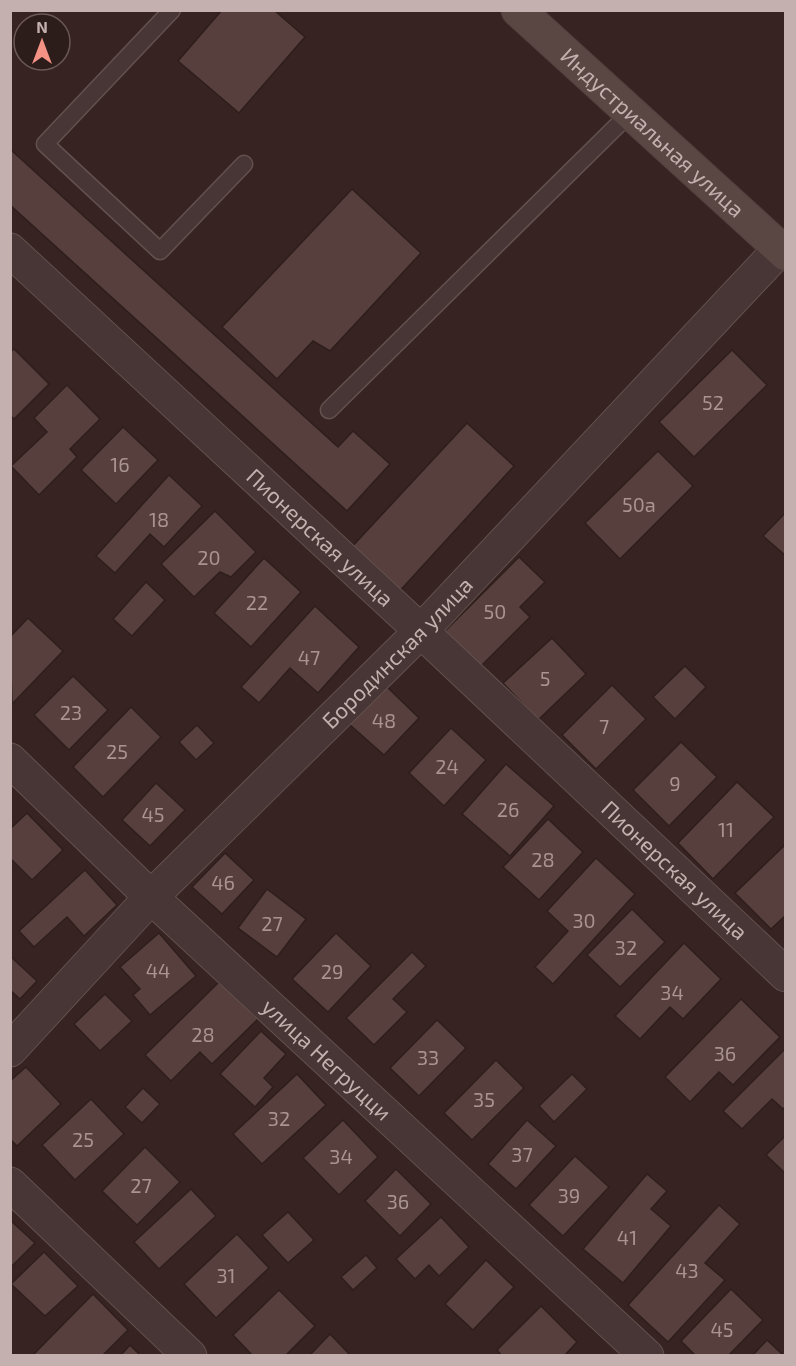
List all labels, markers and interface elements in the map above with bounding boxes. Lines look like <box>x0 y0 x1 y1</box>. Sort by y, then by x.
north arrow <box>12 12 72 72</box>
text: N <box>36 17 48 36</box>
street label: Индустриальная улица <box>556 42 750 222</box>
house number: 52 <box>702 390 724 414</box>
house number: 16 <box>110 452 130 476</box>
street label: Пионерская улица <box>242 462 400 611</box>
house number: 50а <box>622 492 656 516</box>
house number: 18 <box>149 507 169 531</box>
house number: 20 <box>197 545 221 569</box>
street label: Бородинская улица <box>316 571 477 733</box>
house number: 22 <box>246 590 268 614</box>
house number: 50 <box>484 599 506 623</box>
house number: 47 <box>298 645 320 669</box>
house number: 5 <box>540 666 550 690</box>
house number: 23 <box>60 700 82 724</box>
house number: 48 <box>372 708 396 732</box>
house number: 7 <box>599 714 609 738</box>
house number: 25 <box>106 739 128 763</box>
house number: 24 <box>435 754 459 778</box>
house number: 9 <box>669 771 681 795</box>
street label: Пионерская улица <box>597 794 754 944</box>
house number: 26 <box>497 797 519 821</box>
house number: 45 <box>141 802 165 826</box>
house number: 11 <box>718 817 734 841</box>
house number: 28 <box>531 847 555 871</box>
house number: 46 <box>211 870 235 894</box>
house number: 30 <box>572 908 596 932</box>
house number: 27 <box>261 911 283 935</box>
house number: 32 <box>615 935 637 959</box>
house number: 44 <box>146 958 170 982</box>
house number: 29 <box>321 959 343 983</box>
house number: 34 <box>660 980 684 1004</box>
street label: улица Негруцци <box>257 993 397 1125</box>
house number: 28 <box>191 1022 215 1046</box>
house number: 36 <box>714 1041 736 1065</box>
house number: 33 <box>417 1045 439 1069</box>
house number: 35 <box>473 1087 495 1111</box>
house number: 32 <box>268 1106 290 1130</box>
house number: 25 <box>72 1127 94 1151</box>
house number: 37 <box>511 1142 533 1166</box>
house number: 34 <box>329 1144 353 1168</box>
house number: 27 <box>130 1173 152 1197</box>
house number: 39 <box>558 1183 580 1207</box>
house number: 36 <box>387 1189 409 1213</box>
house number: 41 <box>617 1225 637 1249</box>
house number: 43 <box>675 1258 699 1282</box>
house number: 31 <box>216 1263 236 1287</box>
house number: 45 <box>710 1317 734 1341</box>

